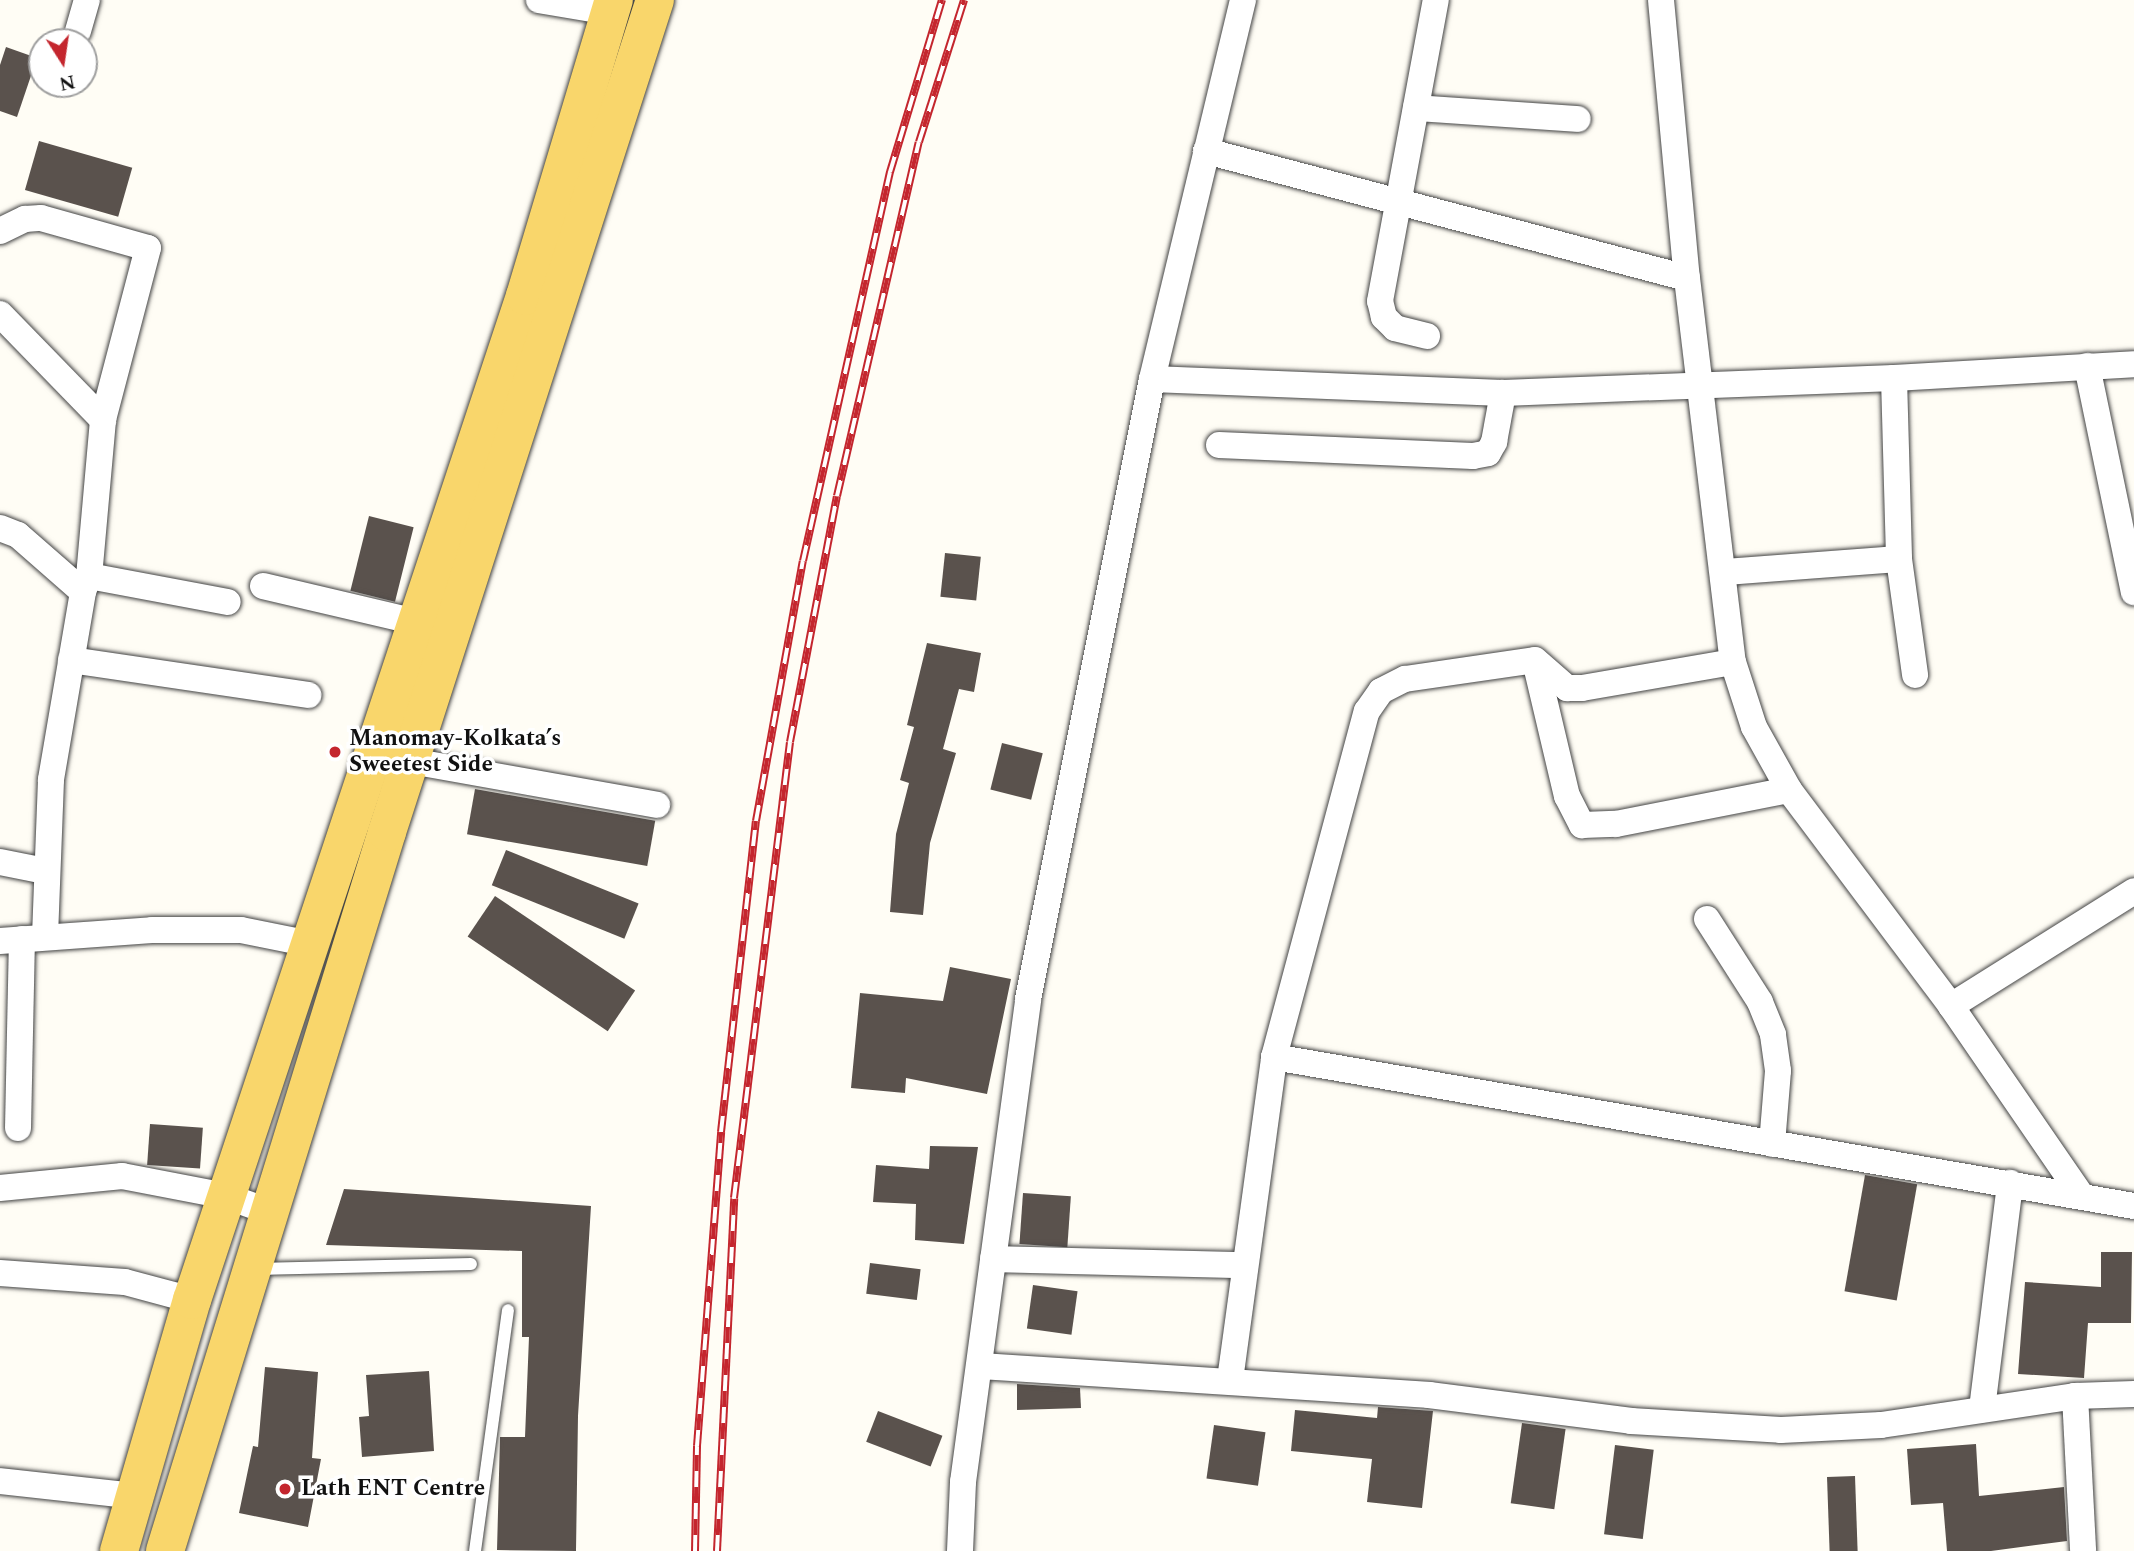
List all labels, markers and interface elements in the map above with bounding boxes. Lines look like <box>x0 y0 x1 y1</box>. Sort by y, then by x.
north arrow <box>28 28 98 98</box>
text: N <box>56 66 78 98</box>
place label: Manomay-Kolkata’s Sweetest Side <box>349 725 561 779</box>
marker: Manomay-Kolkata’s Sweetest Side <box>327 744 343 760</box>
place label: Lath ENT Centre <box>301 1475 485 1503</box>
marker: Lath ENT Centre <box>275 1479 295 1499</box>

